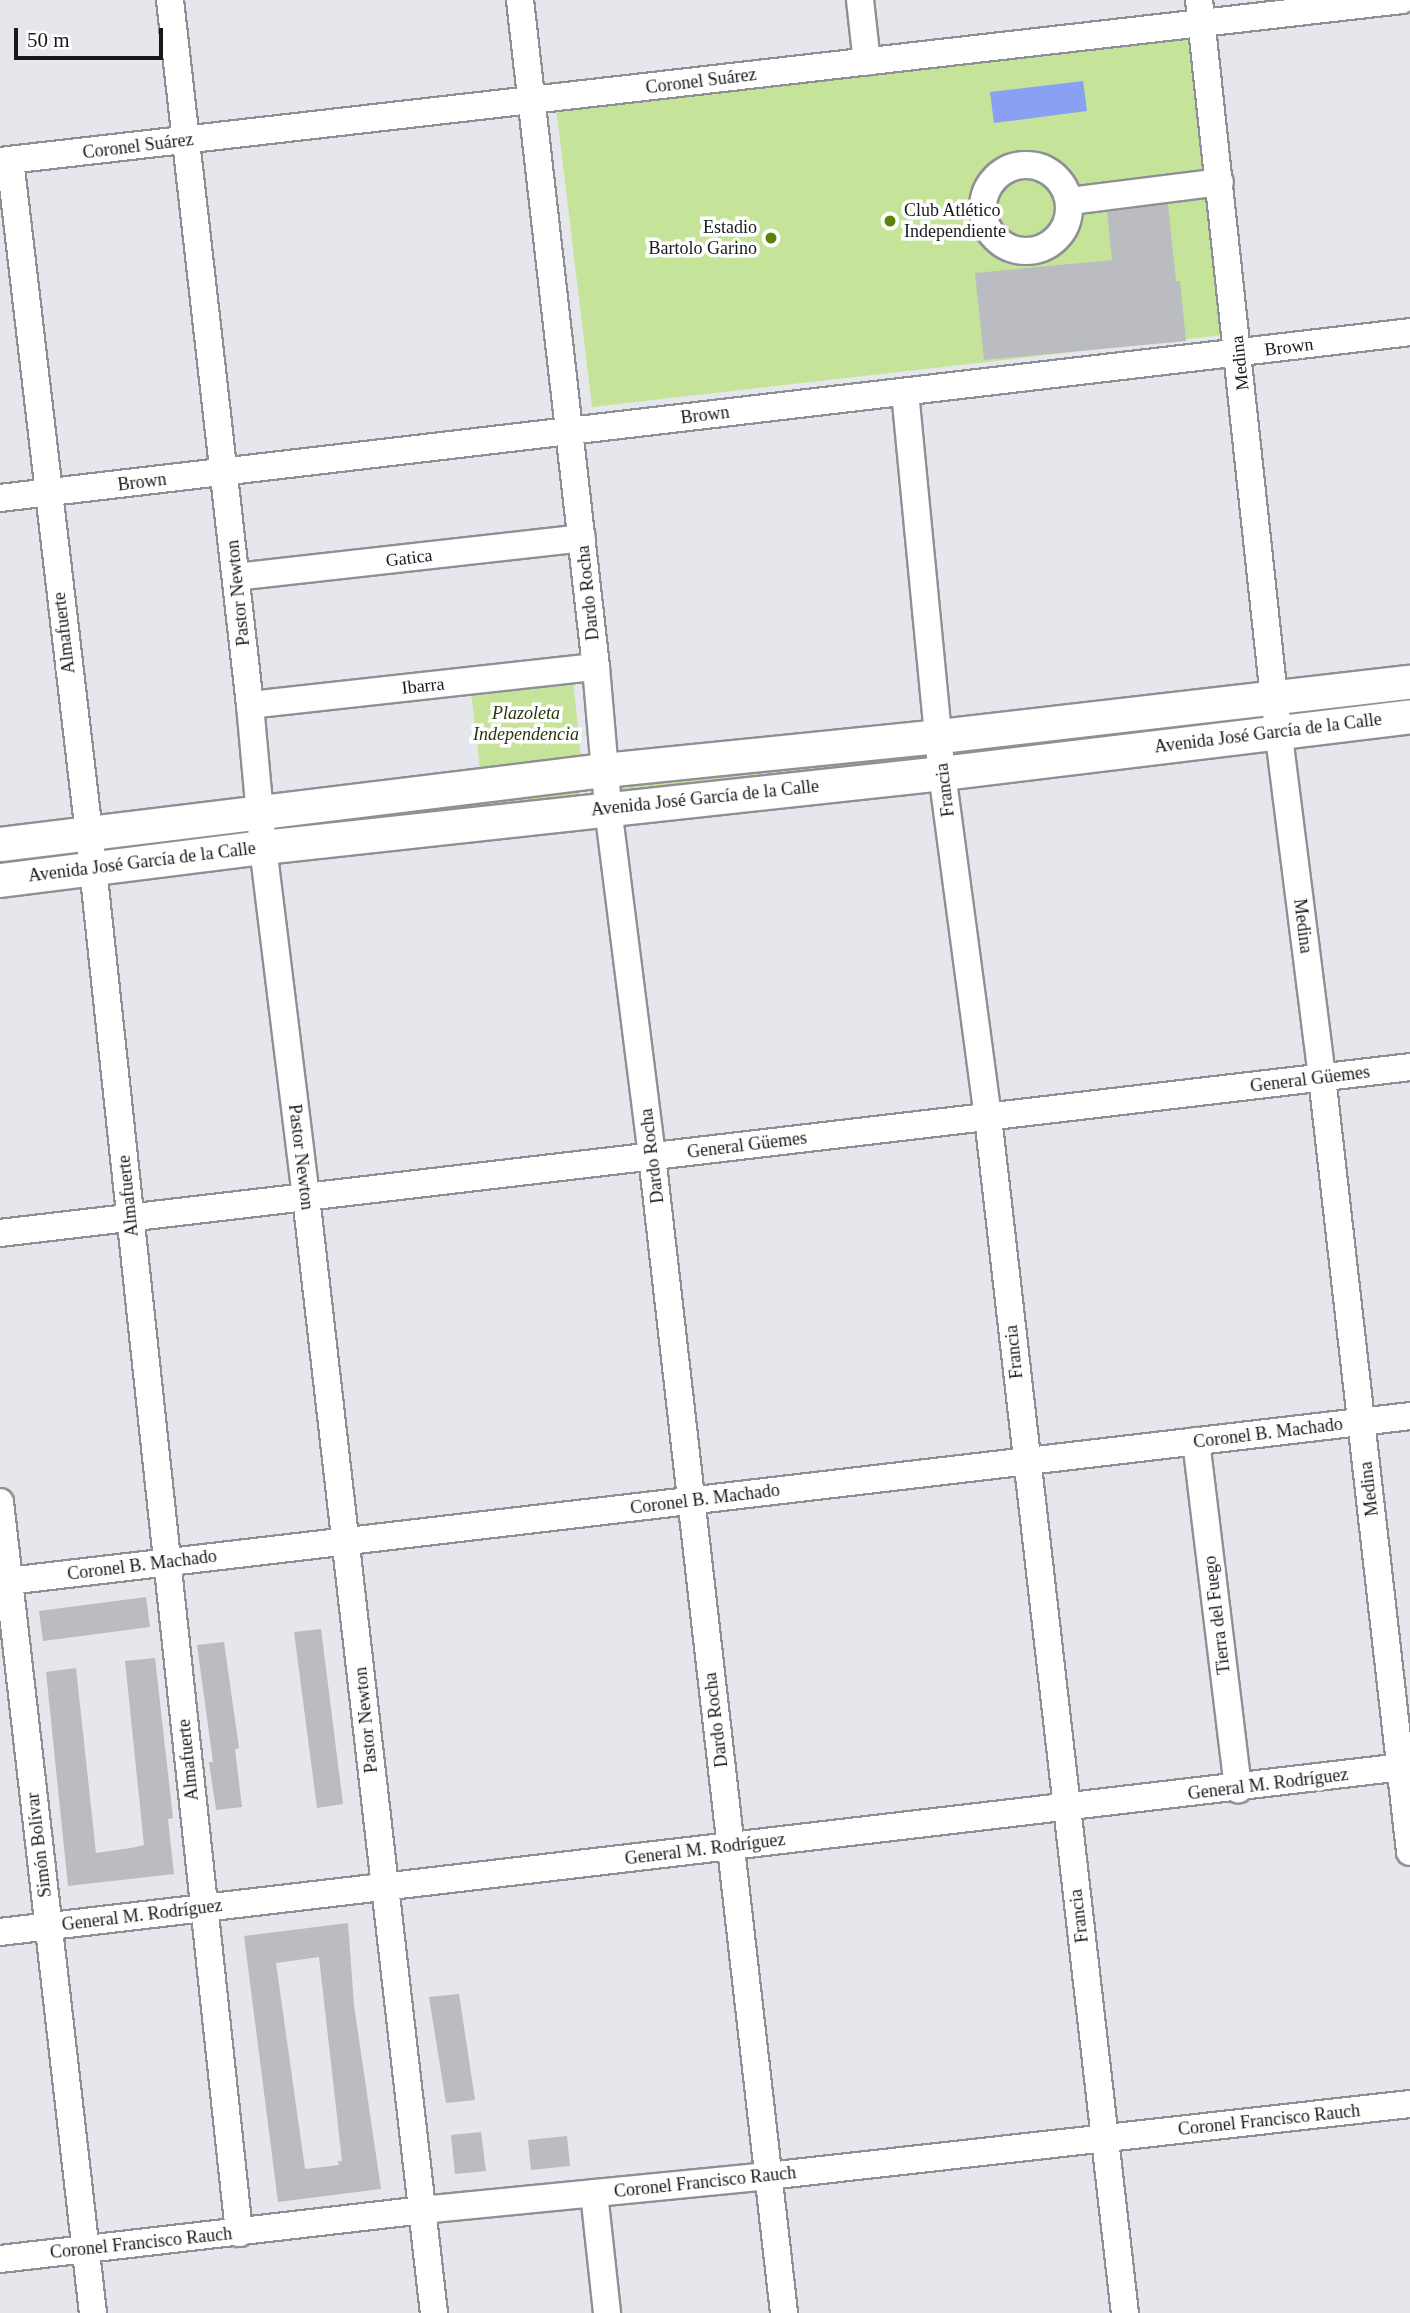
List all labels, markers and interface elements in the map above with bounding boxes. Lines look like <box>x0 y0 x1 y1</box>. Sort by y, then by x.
scale bar <box>18 14 166 58</box>
text: 50 m <box>27 28 70 52</box>
street label: Coronel Suárez <box>644 63 758 99</box>
street label: Coronel Suárez <box>81 128 195 164</box>
place label: Club Atlético Independiente <box>904 200 1006 242</box>
marker: Club Atlético Independiente <box>882 213 898 229</box>
place label: Estadio Bartolo Garino <box>649 217 757 260</box>
marker: Estadio Bartolo Garino <box>763 230 779 246</box>
street label: Brown <box>1263 333 1315 361</box>
street label: Medina <box>1226 335 1254 391</box>
street label: Brown <box>679 401 731 429</box>
street label: Brown <box>116 468 168 496</box>
street label: Pastor Newton <box>222 539 254 647</box>
street label: Gatica <box>384 544 434 572</box>
street label: Dardo Rocha <box>572 544 604 642</box>
street label: Almafuerte <box>48 591 80 675</box>
street label: Ibarra <box>401 673 445 699</box>
park label: Plazoleta Independencia <box>473 703 579 746</box>
street label: Avenida José García de la Calle <box>1153 708 1383 758</box>
street label: Francia <box>931 762 959 818</box>
street label: Avenida José García de la Calle <box>590 775 820 821</box>
street label: Avenida José García de la Calle <box>27 837 257 887</box>
street label: Medina <box>1289 897 1317 955</box>
street label: General Güemes <box>1249 1061 1371 1097</box>
street label: Pastor Newton <box>284 1103 318 1211</box>
street label: Dardo Rocha <box>635 1107 669 1205</box>
street label: General Güemes <box>686 1127 808 1163</box>
street label: Almafuerte <box>113 1154 143 1238</box>
street label: Francia <box>1000 1324 1028 1380</box>
street label: Coronel B. Machado <box>1192 1413 1344 1453</box>
street label: Medina <box>1355 1460 1383 1518</box>
street label: Coronel B. Machado <box>629 1479 781 1519</box>
street label: Coronel B. Machado <box>66 1545 218 1585</box>
street label: Tierra del Fuego <box>1199 1554 1235 1676</box>
street label: Pastor Newton <box>350 1666 382 1774</box>
street label: Dardo Rocha <box>699 1671 733 1769</box>
street label: Almafuerte <box>173 1718 203 1802</box>
street label: General M. Rodríguez <box>1187 1763 1349 1805</box>
street label: Simón Bolívar <box>22 1791 56 1899</box>
street label: General M. Rodríguez <box>624 1828 786 1870</box>
street label: Francia <box>1065 1888 1093 1944</box>
street label: General M. Rodríguez <box>61 1894 223 1936</box>
street label: Coronel Francisco Rauch <box>1177 2100 1361 2140</box>
street label: Coronel Francisco Rauch <box>613 2162 797 2202</box>
street label: Coronel Francisco Rauch <box>49 2223 233 2263</box>

